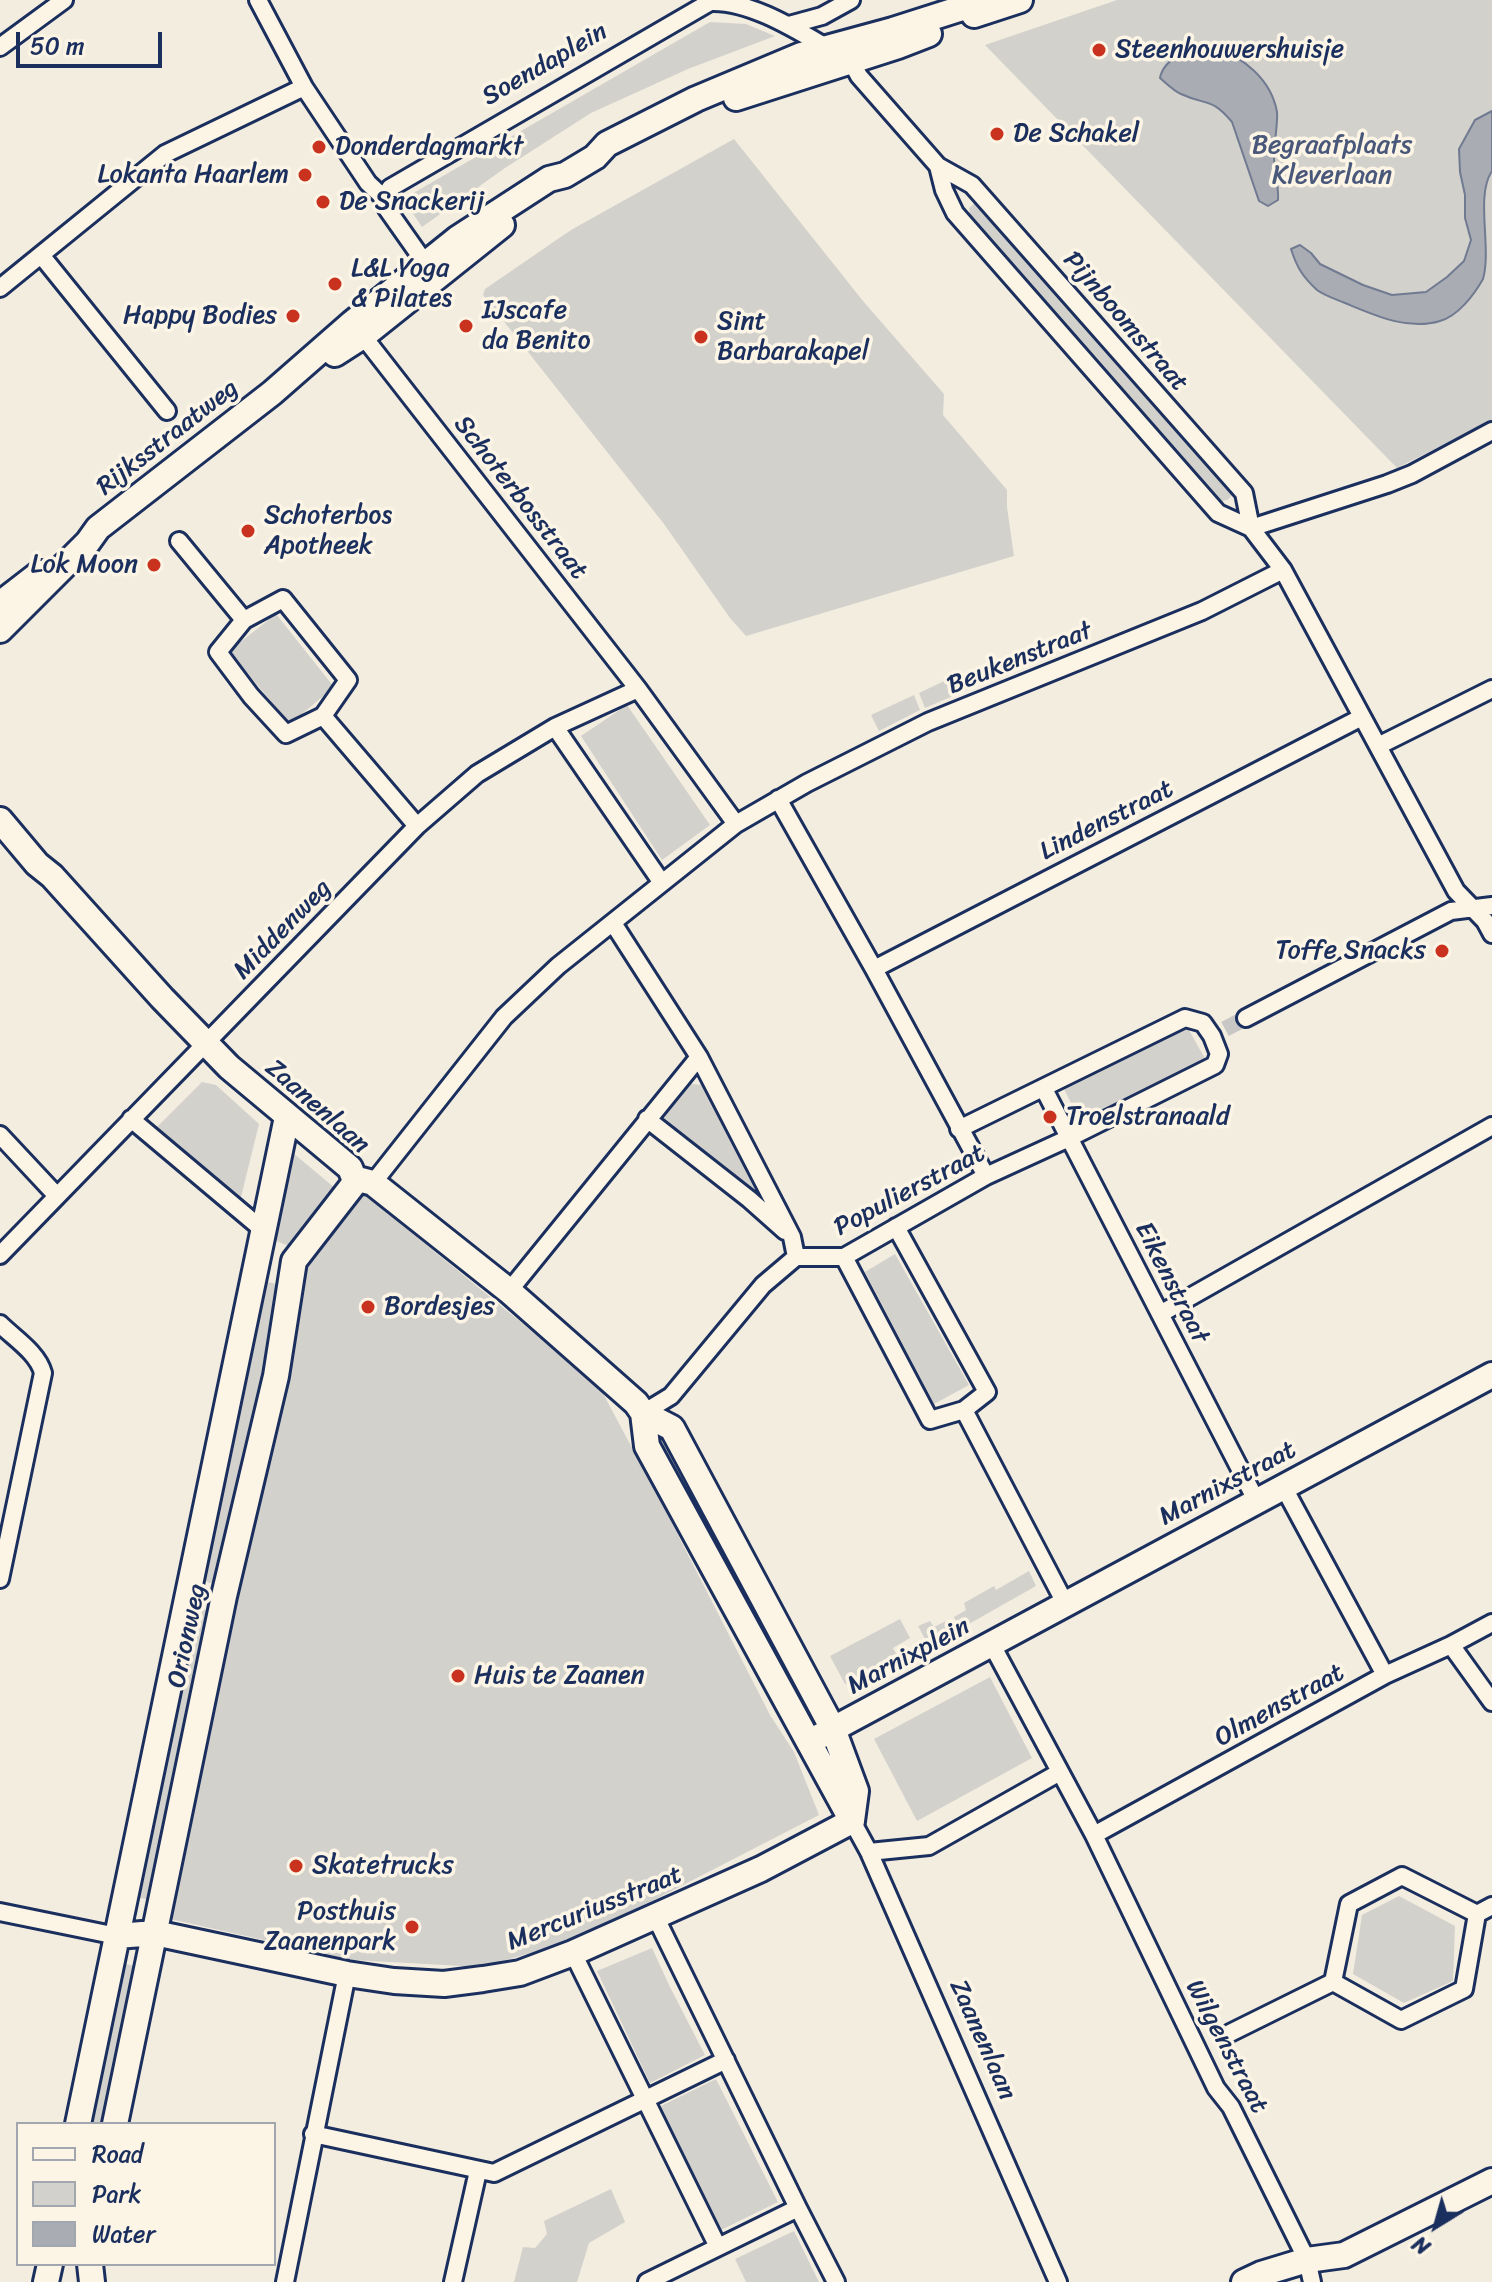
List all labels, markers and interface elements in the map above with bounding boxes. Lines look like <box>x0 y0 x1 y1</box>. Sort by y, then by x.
scale bar <box>20 16 166 66</box>
street label: Soendaplein <box>477 17 613 113</box>
text: 50 m <box>30 25 85 67</box>
place label: Steenhouwershuisje <box>1115 34 1344 66</box>
marker: Steenhouwershuisje <box>1090 41 1108 59</box>
place label: De Schakel <box>1013 118 1139 150</box>
marker: De Schakel <box>988 125 1006 143</box>
park label: Begraafplaats Kleverlaan <box>1252 130 1412 192</box>
place label: Donderdagmarkt <box>335 131 523 163</box>
marker: Donderdagmarkt <box>310 138 328 156</box>
place label: Lokanta Haarlem <box>98 159 289 191</box>
marker: Lokanta Haarlem <box>296 166 314 184</box>
place label: De Snackerij <box>339 186 484 218</box>
marker: De Snackerij <box>314 193 332 211</box>
street label: Pijnboomstraat <box>1056 245 1194 399</box>
place label: L&L Yoga & Pilates <box>351 253 452 314</box>
marker: L&L Yoga & Pilates <box>326 275 344 293</box>
place label: IJscafe da Benito <box>482 295 591 356</box>
place label: Happy Bodies <box>123 300 277 332</box>
place label: Sint Barbarakapel <box>717 306 869 368</box>
marker: Happy Bodies <box>284 307 302 325</box>
marker: IJscafe da Benito <box>457 317 475 335</box>
marker: Sint Barbarakapel <box>692 328 710 346</box>
street label: Rijksstraatweg <box>91 373 245 503</box>
street label: Schoterbosstraat <box>446 410 594 586</box>
place label: Schoterbos Apotheek <box>264 500 392 562</box>
marker: Schoterbos Apotheek <box>239 522 257 540</box>
place label: Lok Moon <box>31 549 138 581</box>
marker: Lok Moon <box>145 556 163 574</box>
street label: Beukenstraat <box>943 616 1097 702</box>
street label: Lindenstraat <box>1035 774 1179 868</box>
street label: Middenweg <box>228 874 338 986</box>
place label: Toffe Snacks <box>1275 935 1426 967</box>
marker: Toffe Snacks <box>1433 942 1451 960</box>
street label: Zaanenlaan <box>258 1053 376 1161</box>
place label: Troelstranaald <box>1066 1101 1230 1133</box>
marker: Troelstranaald <box>1041 1108 1059 1126</box>
street label: Populierstraat <box>829 1138 991 1244</box>
street label: Eikenstraat <box>1127 1217 1215 1349</box>
place label: Bordesjes <box>384 1291 495 1323</box>
marker: Bordesjes <box>359 1298 377 1316</box>
street label: Marnixstraat <box>1154 1435 1302 1533</box>
street label: Orionweg <box>162 1581 214 1691</box>
street label: Marnixplein <box>842 1612 976 1702</box>
street label: Olmenstraat <box>1210 1658 1350 1754</box>
place label: Huis te Zaanen <box>474 1660 645 1692</box>
marker: Huis te Zaanen <box>449 1667 467 1685</box>
place label: Skatetrucks <box>312 1850 454 1882</box>
marker: Skatetrucks <box>287 1857 305 1875</box>
street label: Mercuriusstraat <box>503 1860 687 1958</box>
place label: Posthuis Zaanenpark <box>264 1896 396 1958</box>
marker: Posthuis Zaanenpark <box>403 1918 421 1936</box>
street label: Zaanenlaan <box>942 1975 1022 2105</box>
street label: Wilgenstraat <box>1178 1975 1274 2119</box>
legend <box>16 2122 276 2266</box>
text: Road <box>92 2133 143 2175</box>
text: Park <box>92 2173 141 2215</box>
north arrow <box>1396 2186 1476 2266</box>
text: Water <box>92 2213 155 2255</box>
text: N <box>1403 2225 1439 2266</box>

